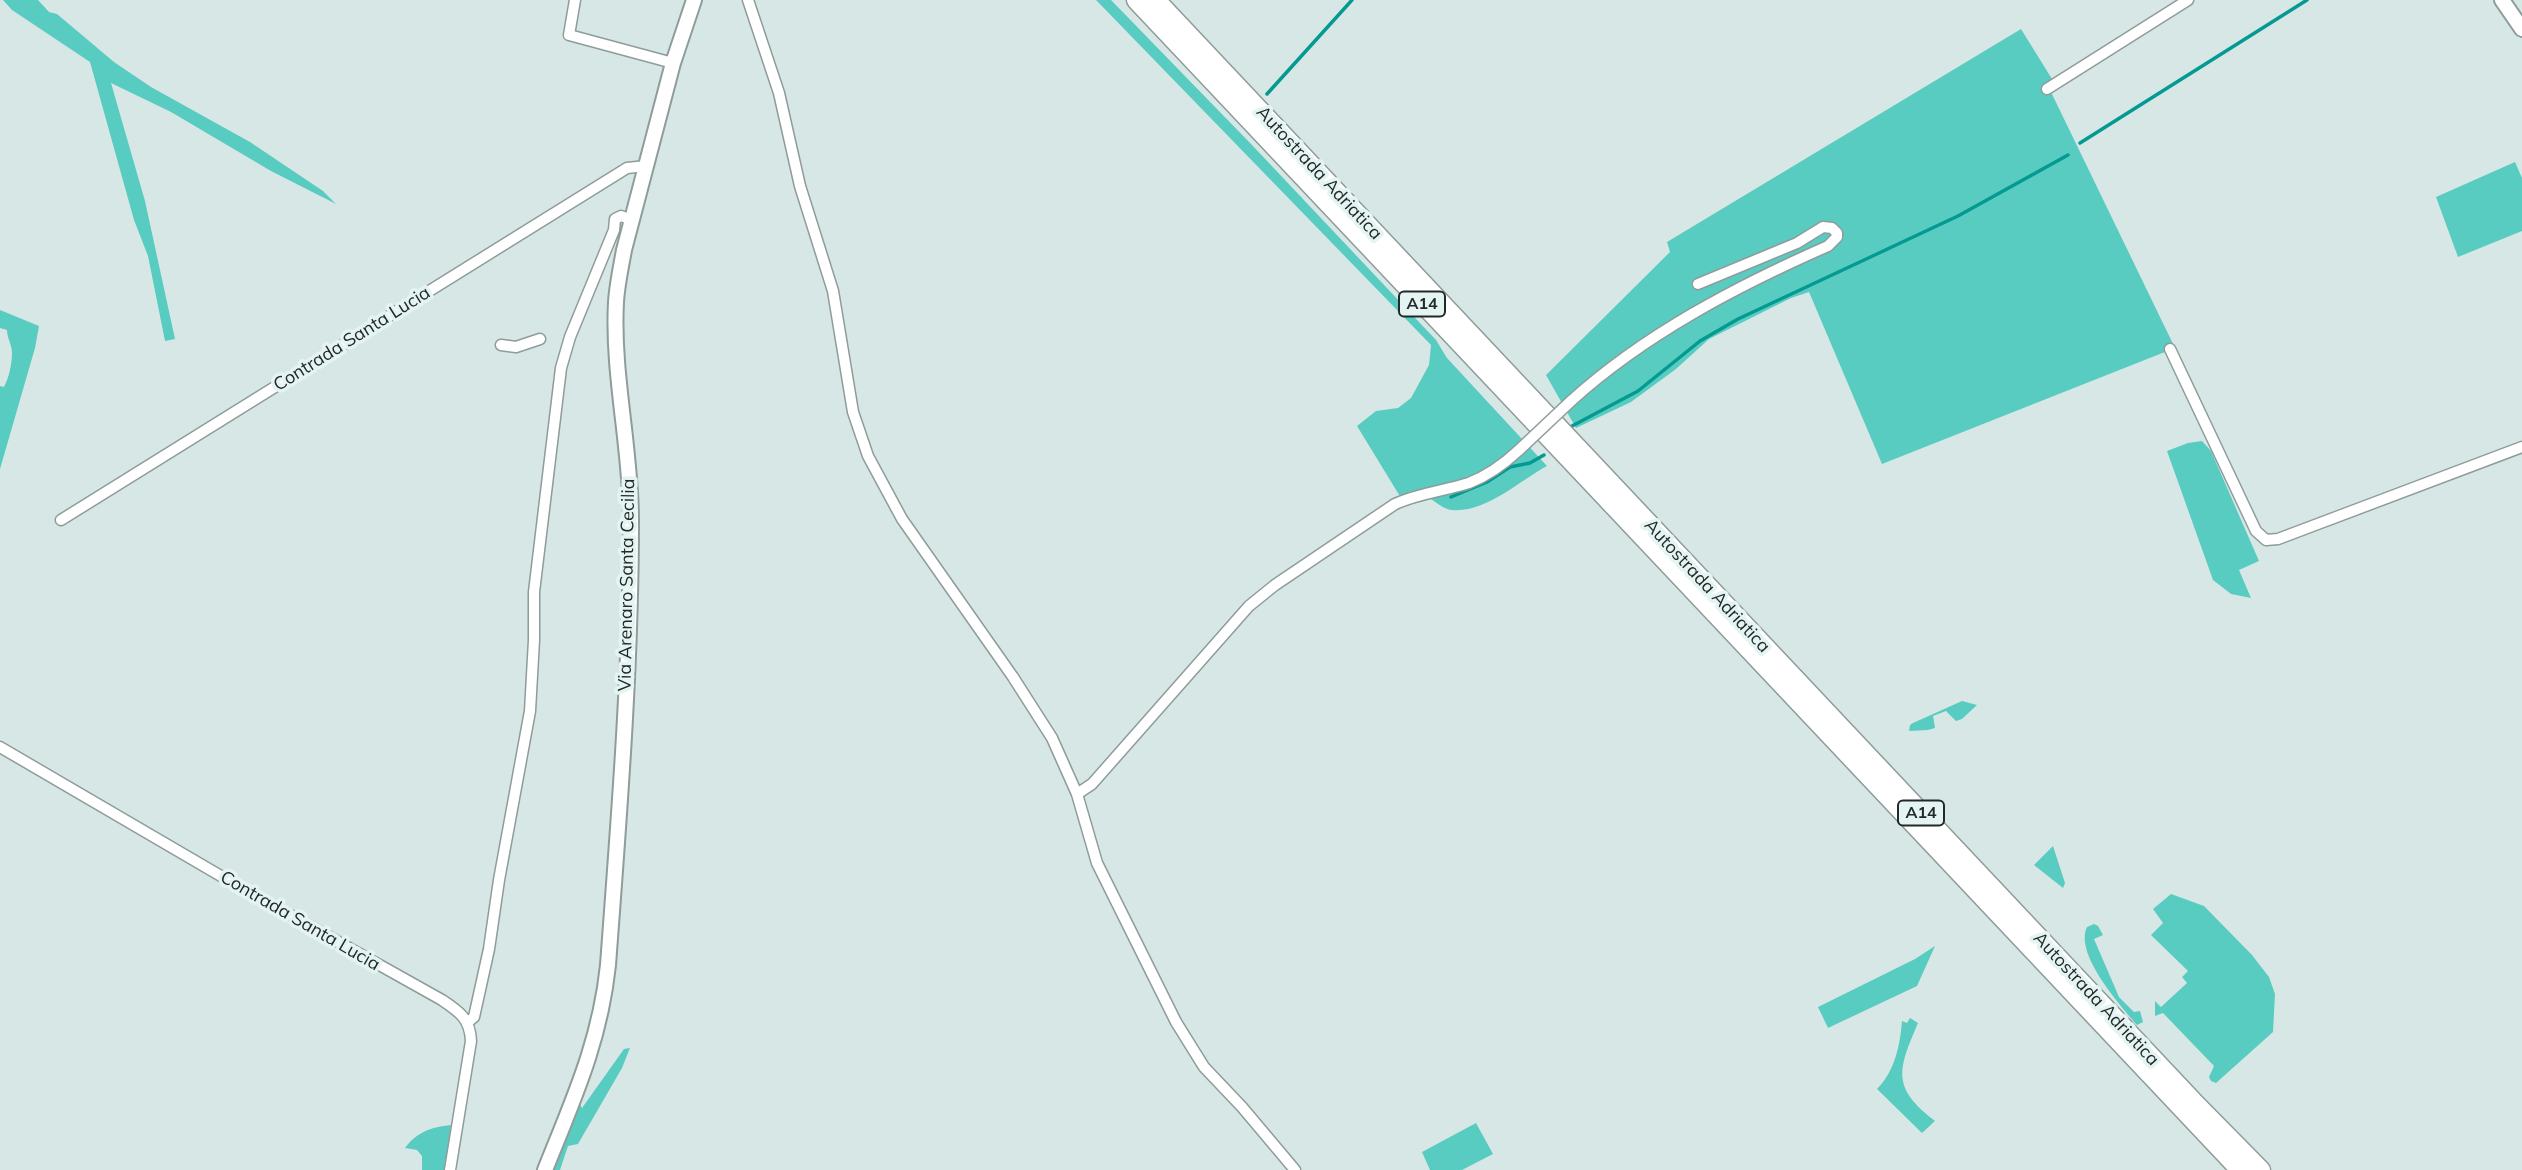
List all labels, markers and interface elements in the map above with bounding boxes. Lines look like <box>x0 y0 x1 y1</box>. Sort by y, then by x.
street label: Autostrada Adriatica <box>1252 102 1386 244</box>
street label: Contrada Santa Lucia <box>270 282 434 396</box>
road number: A14 <box>1399 292 1445 316</box>
street label: Via Arenaro Santa Cecilia <box>614 478 640 692</box>
street label: Autostrada Adriatica <box>1640 515 1774 657</box>
road number: A14 <box>1898 800 1944 826</box>
street label: Contrada Santa Lucia <box>216 866 384 976</box>
street label: Autostrada Adriatica <box>2029 928 2163 1070</box>

